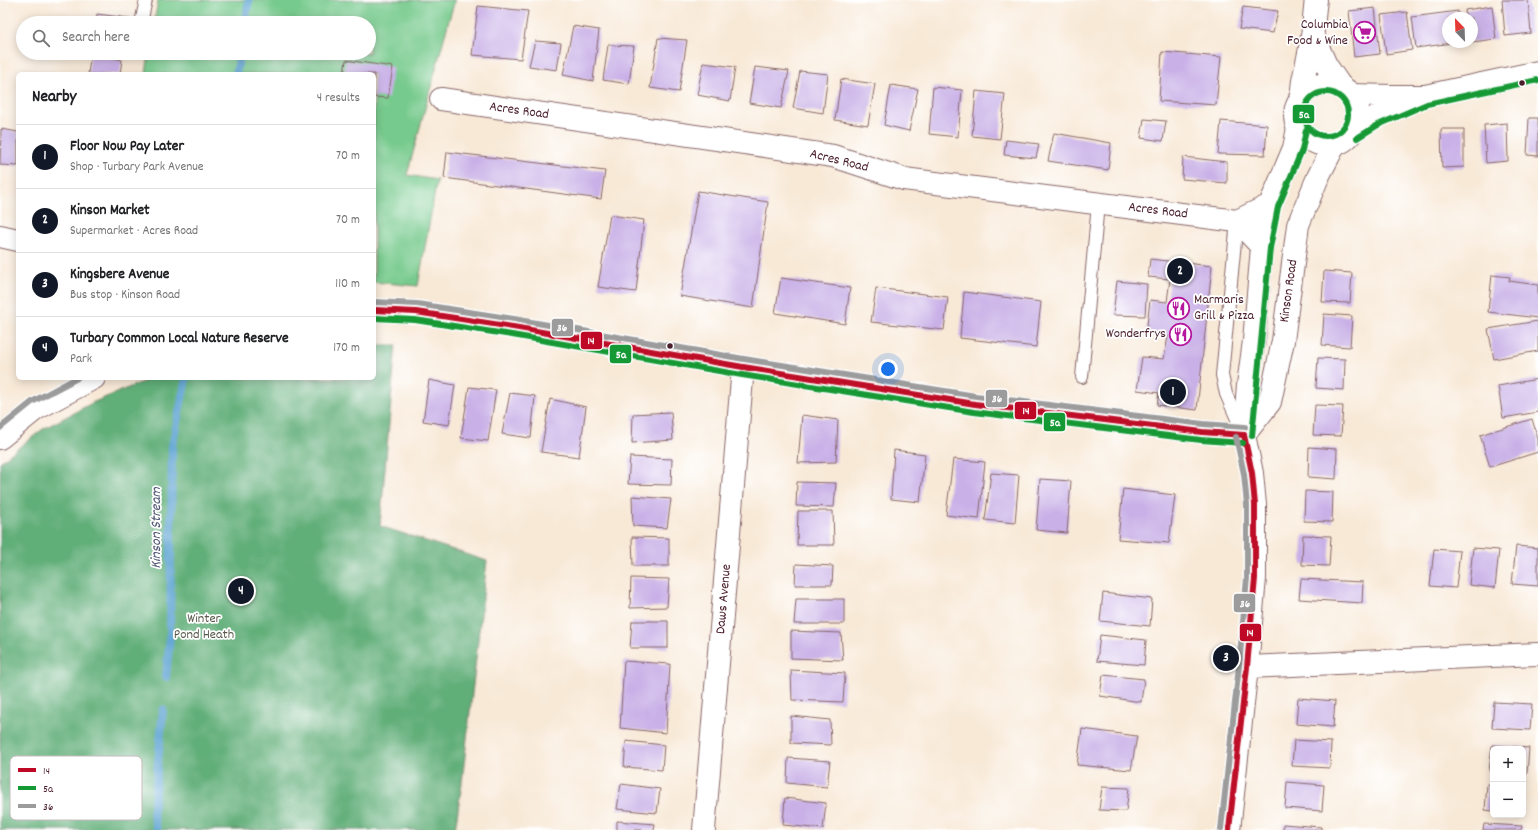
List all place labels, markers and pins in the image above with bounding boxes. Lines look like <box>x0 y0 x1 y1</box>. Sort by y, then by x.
place label: Columbia Food & Wine <box>1287 15 1348 51</box>
supermarket icon: Columbia Food & Wine <box>1351 20 1377 46</box>
unlabelled marker <box>1517 78 1527 88</box>
pin: 2 <box>1167 256 1193 286</box>
place label: Marmaris Grill & Pizza <box>1194 290 1255 326</box>
restaurant icon: Marmaris Grill & Pizza <box>1165 295 1191 321</box>
restaurant icon: Wonderfrys <box>1168 321 1194 347</box>
place label: Wonderfrys <box>1106 324 1166 344</box>
unlabelled marker <box>665 341 675 351</box>
pin: 1 <box>1160 377 1186 407</box>
pin: 4 <box>228 576 254 606</box>
pin: 3 <box>1213 643 1239 673</box>

